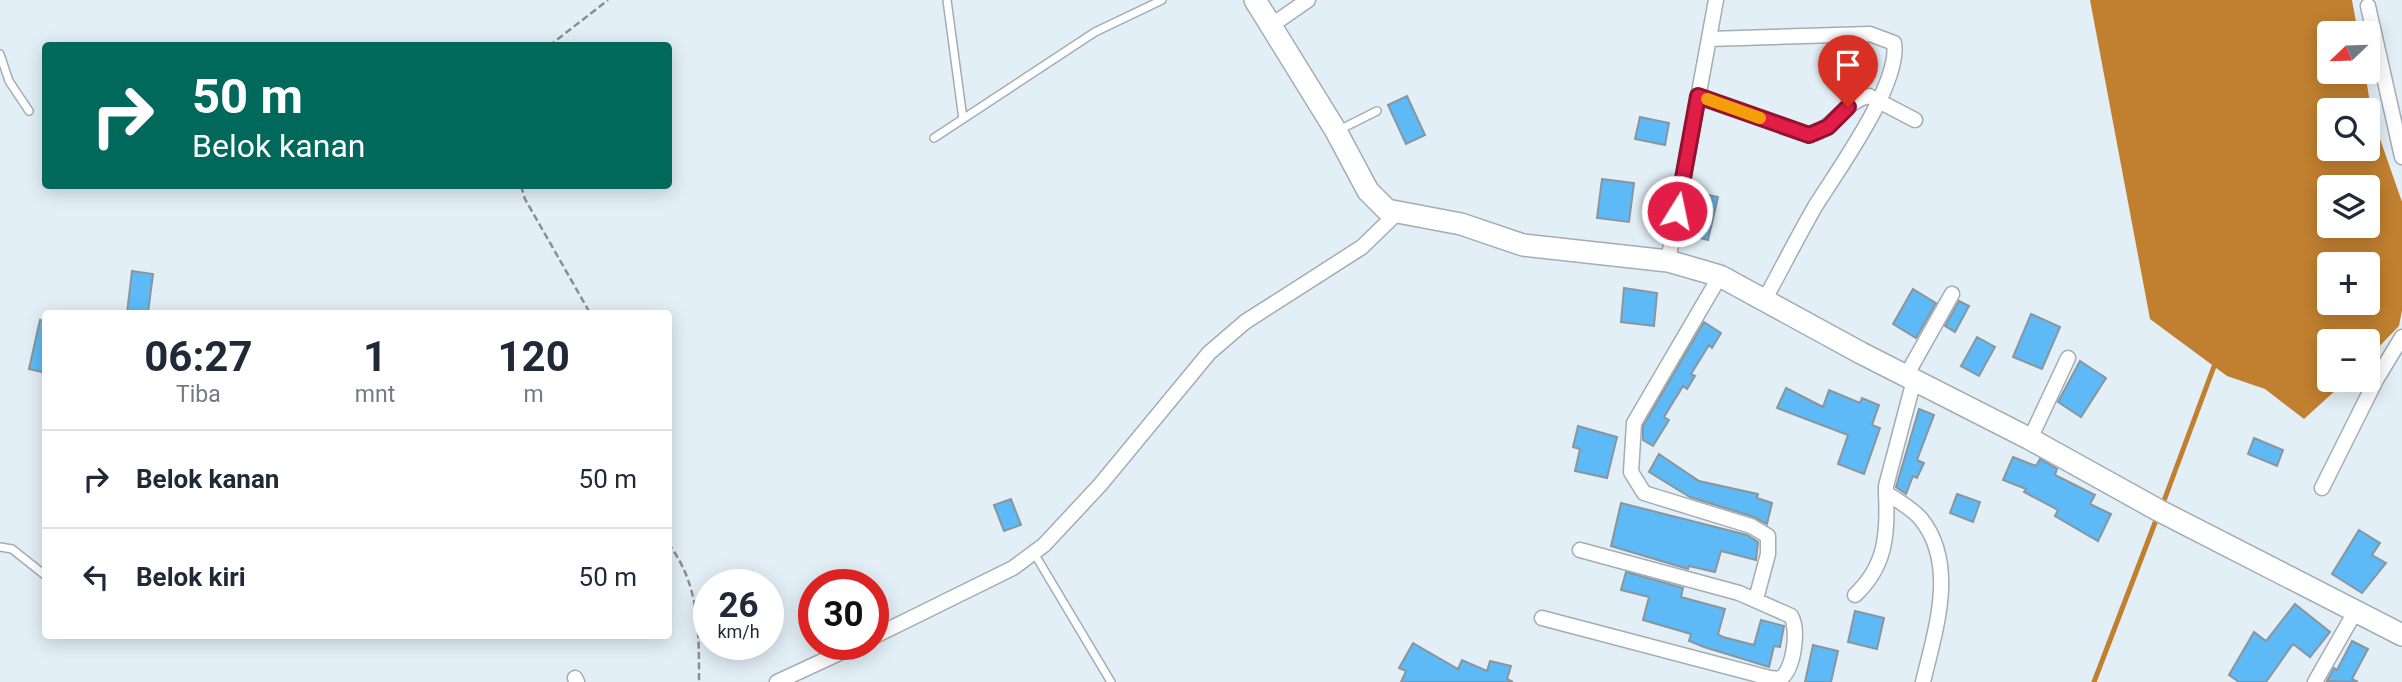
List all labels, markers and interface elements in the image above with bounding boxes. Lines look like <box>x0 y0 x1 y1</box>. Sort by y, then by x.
north arrow <box>2317 21 2380 84</box>
map controls <box>2317 21 2380 392</box>
pin <box>1818 35 1878 107</box>
icon: arrive <box>1829 46 1867 84</box>
text: 50 m <box>192 68 303 125</box>
icon: right <box>77 70 168 161</box>
button: search <box>2317 98 2380 161</box>
text: Belok kanan <box>192 127 365 165</box>
position arrow <box>1640 174 1714 248</box>
button: layers <box>2317 175 2380 238</box>
button: + <box>2317 252 2380 315</box>
button: − <box>2317 329 2380 392</box>
text: 06:27 <box>144 332 253 381</box>
text: 1 <box>363 332 387 381</box>
text: 120 <box>497 332 570 381</box>
text: Tiba <box>176 381 221 408</box>
text: mnt <box>355 381 395 408</box>
text: m <box>524 381 544 408</box>
icon: right <box>77 460 115 498</box>
text: Belok kanan <box>136 464 279 494</box>
text: 50 m <box>579 464 637 494</box>
icon: left <box>77 558 115 596</box>
text: Belok kiri <box>136 562 246 592</box>
text: 50 m <box>579 562 637 592</box>
speed limit sign: 30 <box>798 569 889 660</box>
text: 26 <box>718 585 759 626</box>
text: km/h <box>717 621 760 642</box>

